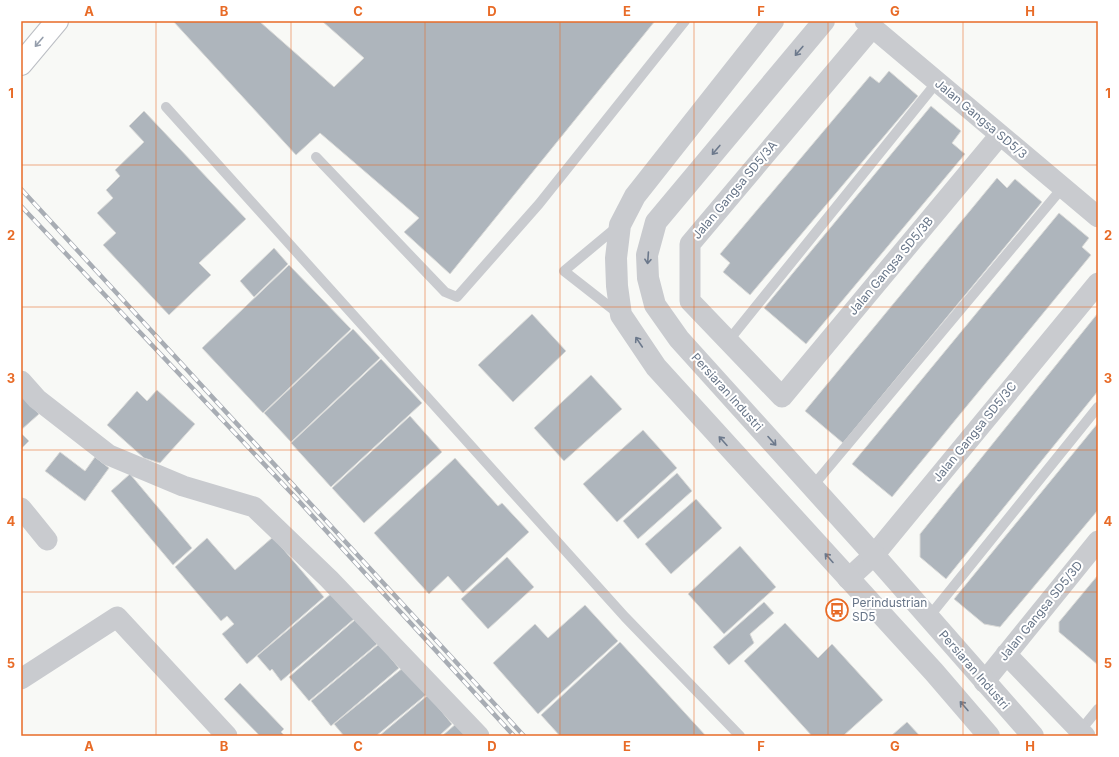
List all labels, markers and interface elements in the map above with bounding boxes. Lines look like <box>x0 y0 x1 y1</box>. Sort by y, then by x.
text: A <box>84 3 94 19</box>
text: B <box>220 3 229 19</box>
text: C <box>353 3 363 19</box>
text: D <box>487 3 497 19</box>
text: E <box>623 3 631 19</box>
text: F <box>757 3 765 19</box>
text: G <box>890 3 900 19</box>
text: H <box>1025 3 1035 19</box>
one-way arrow <box>35 37 44 48</box>
one-way arrow <box>795 46 804 56</box>
street label: Jalan Gangsa SD5/3 <box>932 76 1030 162</box>
text: 1 <box>8 85 14 101</box>
text: 1 <box>1105 85 1111 101</box>
street label: Jalan Gangsa SD5/3A <box>689 137 780 242</box>
one-way arrow <box>711 145 720 156</box>
street label: Jalan Gangsa SD5/3B <box>845 213 936 318</box>
text: 2 <box>7 227 15 243</box>
text: 2 <box>1104 227 1112 243</box>
one-way arrow <box>644 251 651 264</box>
one-way arrow <box>635 337 643 348</box>
street label: Persiaran Industri <box>689 350 766 434</box>
text: 3 <box>7 370 15 386</box>
text: 3 <box>1104 370 1112 386</box>
street label: Jalan Gangsa SD5/3C <box>930 378 1020 485</box>
one-way arrow <box>719 436 728 446</box>
one-way arrow <box>767 436 776 446</box>
text: 4 <box>7 513 16 529</box>
text: 4 <box>1104 513 1113 529</box>
one-way arrow <box>825 553 834 563</box>
street label: Jalan Gangsa SD5/3D <box>996 558 1086 664</box>
place label: Perindustrian SD5 <box>852 595 927 624</box>
bus stop icon: Perindustrian SD5 <box>824 597 850 623</box>
street label: Persiaran Industri <box>936 627 1013 712</box>
text: 5 <box>7 655 15 671</box>
text: 5 <box>1104 655 1112 671</box>
one-way arrow <box>959 701 968 712</box>
text: A <box>84 738 94 754</box>
text: B <box>220 738 229 754</box>
text: C <box>353 738 363 754</box>
text: D <box>487 738 497 754</box>
text: E <box>623 738 631 754</box>
text: F <box>757 738 765 754</box>
text: G <box>890 738 900 754</box>
text: H <box>1025 738 1035 754</box>

